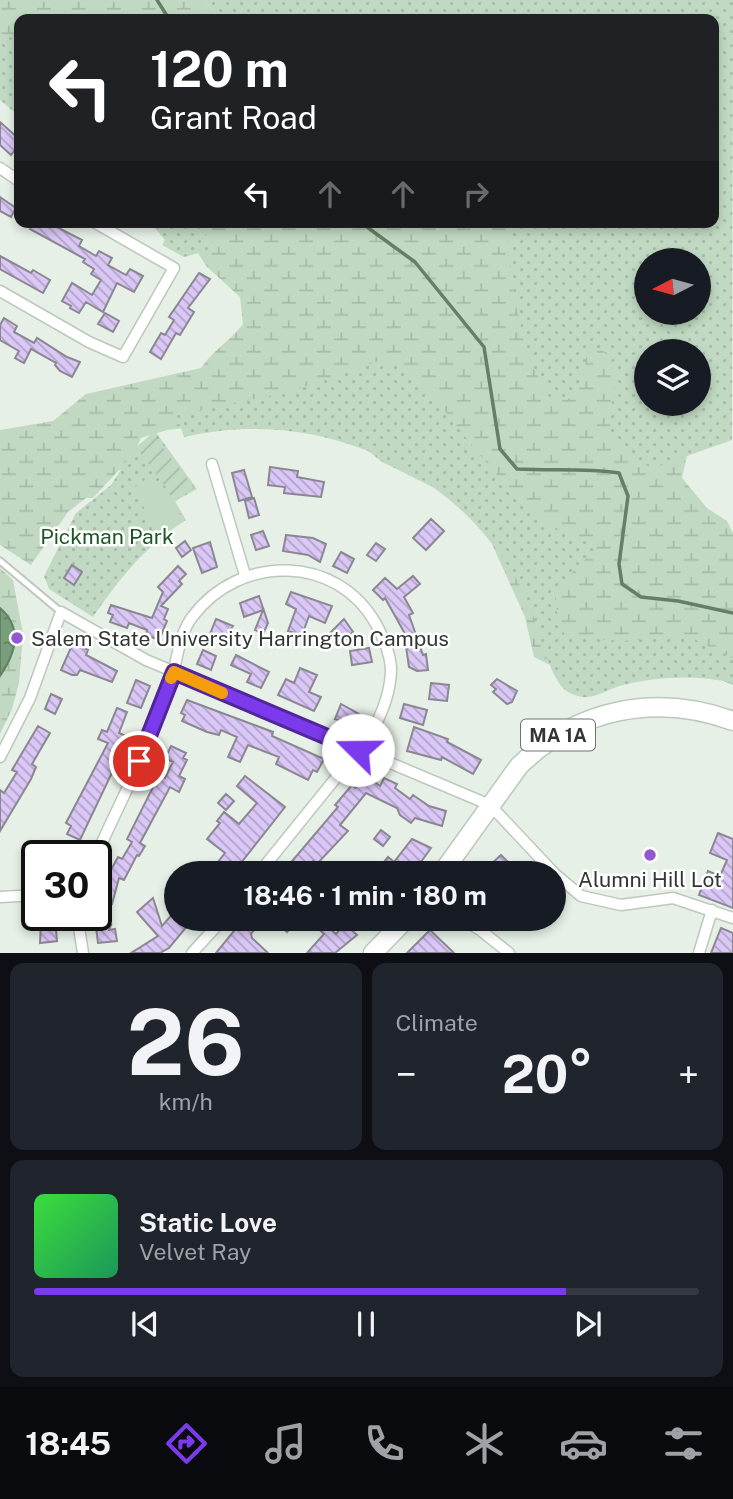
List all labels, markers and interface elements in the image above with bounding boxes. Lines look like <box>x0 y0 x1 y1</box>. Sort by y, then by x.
text: 120 m <box>150 40 289 98</box>
icon: left <box>35 42 126 133</box>
text: Grant Road <box>150 99 317 136</box>
icon: left <box>238 175 276 213</box>
icon: ahead <box>311 175 349 213</box>
icon: ahead <box>384 175 422 213</box>
icon: right <box>457 175 495 213</box>
north arrow <box>634 248 710 326</box>
map controls <box>634 248 711 416</box>
button: layers <box>634 339 711 416</box>
park label: Pickman Park <box>40 524 174 549</box>
place label: Salem State University Harrington Campus <box>31 626 449 651</box>
marker: Salem State University Harrington Campus <box>9 630 25 646</box>
position arrow <box>321 713 395 787</box>
road number: MA 1A <box>521 720 595 750</box>
pin <box>109 731 169 791</box>
icon: arrive <box>120 742 158 780</box>
speed limit sign: 30 <box>21 840 112 931</box>
marker: Alumni Hill Lot <box>642 847 658 863</box>
place label: Alumni Hill Lot <box>578 867 722 892</box>
text: 18:46 · 1 min · 180 m <box>243 880 487 911</box>
text: 26 <box>127 989 245 1095</box>
text: Climate <box>396 1009 478 1036</box>
text: 20° <box>502 1044 593 1105</box>
text: − <box>396 1052 417 1097</box>
text: + <box>678 1052 699 1097</box>
text: km/h <box>159 1088 213 1115</box>
text: Static Love <box>139 1207 277 1238</box>
text: Velvet Ray <box>139 1238 251 1265</box>
icon: previous <box>126 1305 164 1343</box>
icon: pause <box>347 1305 385 1343</box>
icon: next <box>569 1305 607 1343</box>
icon: directions <box>162 1419 211 1468</box>
icon: music <box>261 1419 310 1468</box>
icon: phone <box>360 1419 409 1468</box>
icon: climate <box>460 1419 509 1468</box>
icon: car <box>559 1419 608 1468</box>
icon: filters <box>659 1419 708 1468</box>
text: 18:45 <box>25 1425 111 1462</box>

